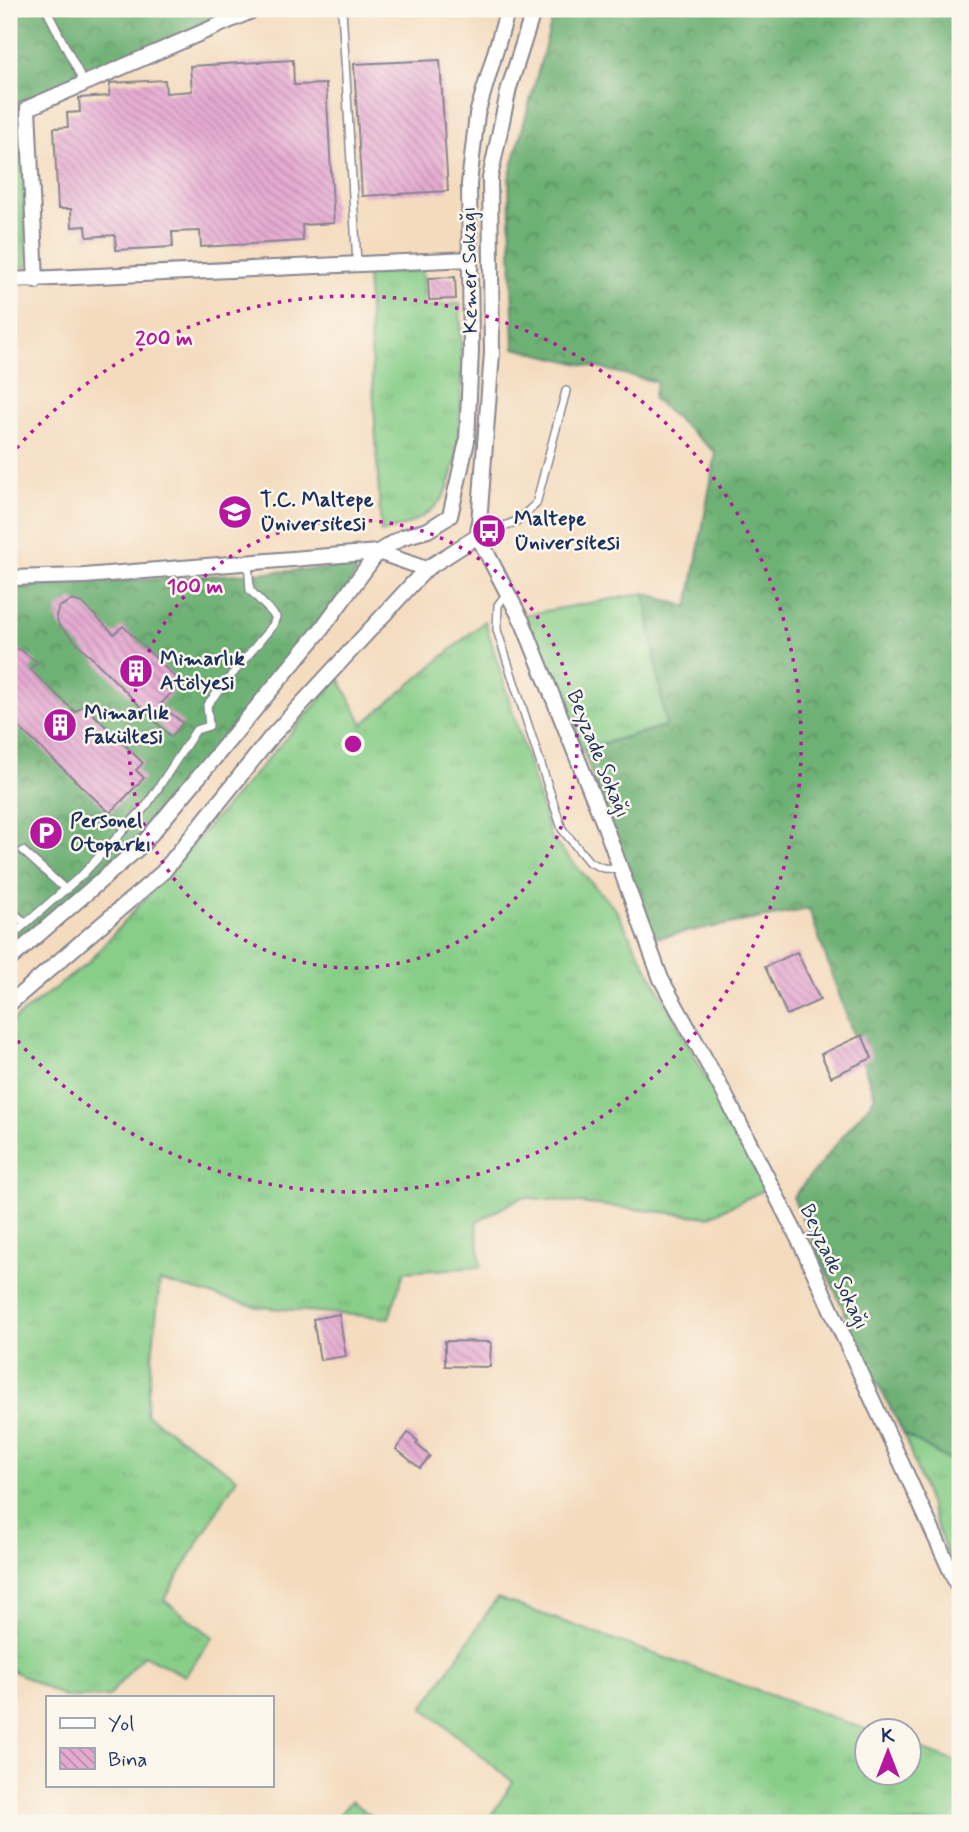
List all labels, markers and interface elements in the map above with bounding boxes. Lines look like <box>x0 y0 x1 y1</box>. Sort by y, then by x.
street label: Kemer Sokağı <box>455 206 485 334</box>
text: 200 m <box>135 325 193 353</box>
place label: T.C. Maltepe Üniversitesi <box>260 486 374 538</box>
school or university icon: T.C. Maltepe Üniversitesi <box>216 493 254 531</box>
place label: Maltepe Üniversitesi <box>514 505 620 557</box>
bus stop icon: Maltepe Üniversitesi <box>470 512 508 550</box>
text: 100 m <box>167 573 223 601</box>
place label: Mimarlık Atölyesi <box>160 645 245 697</box>
building icon: Mimarlık Atölyesi <box>117 652 155 690</box>
street label: Beyzade Sokağı <box>560 686 636 822</box>
place label: Mimarlık Fakültesi <box>84 699 169 751</box>
building icon: Mimarlık Fakültesi <box>41 706 79 744</box>
centre of rings <box>341 732 365 756</box>
place label: Personel Otoparkı <box>70 807 151 859</box>
parking icon: Personel Otoparkı <box>27 814 65 852</box>
street label: Beyzade Sokağı <box>793 1200 875 1334</box>
legend <box>46 1696 273 1786</box>
text: Yol <box>108 1710 134 1738</box>
north arrow <box>853 1716 923 1786</box>
text: K <box>881 1724 895 1749</box>
text: Bina <box>108 1746 148 1774</box>

